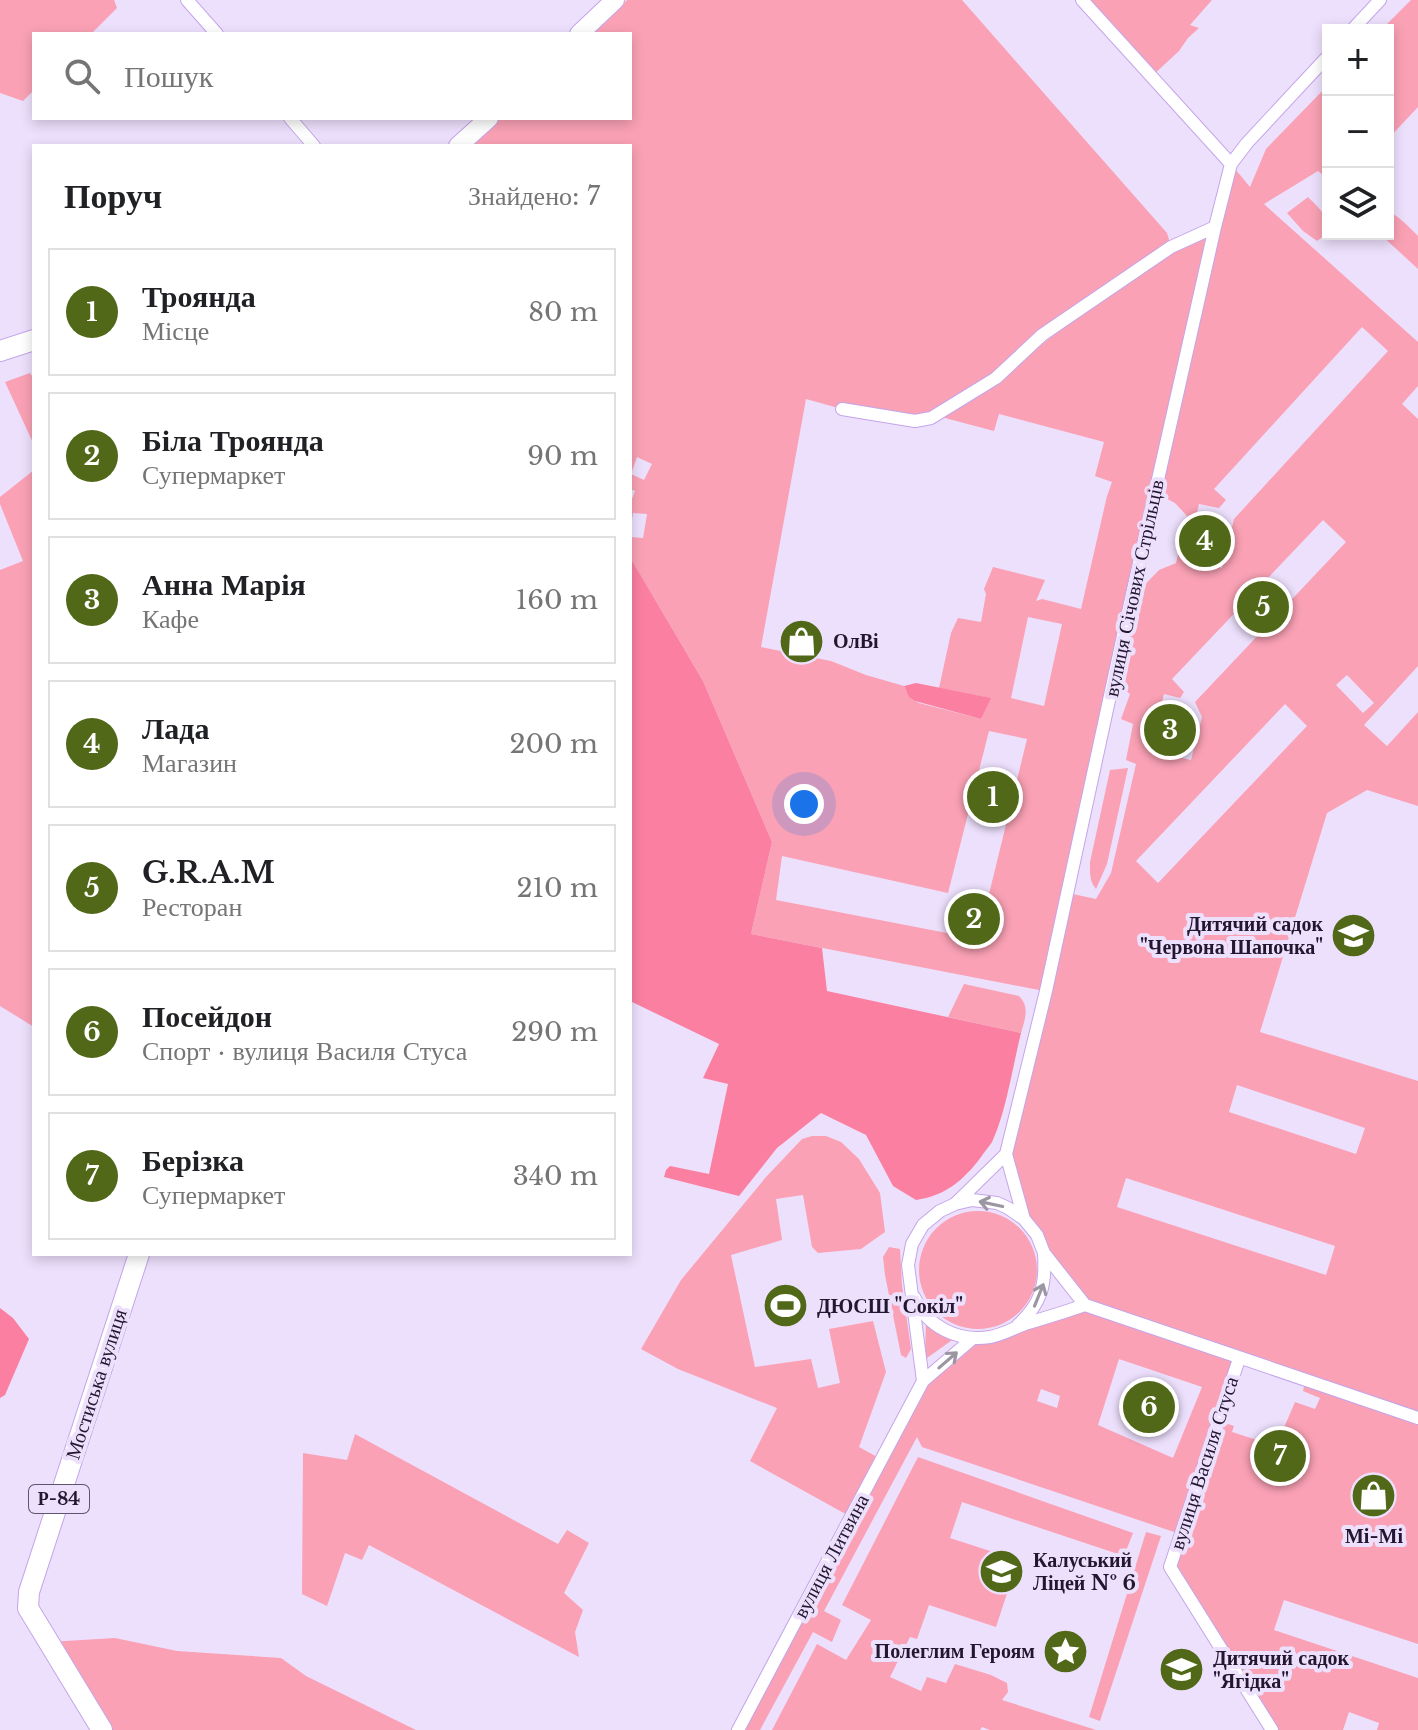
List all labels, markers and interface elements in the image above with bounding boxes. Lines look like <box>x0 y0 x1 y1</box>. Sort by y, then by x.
map controls <box>1322 24 1394 240</box>
button: + <box>1322 24 1394 96</box>
search box <box>32 32 632 120</box>
icon: search <box>60 54 104 98</box>
text: Пошук <box>124 58 213 95</box>
button: − <box>1322 96 1394 168</box>
button: layers <box>1322 168 1394 240</box>
text: Поруч <box>64 175 162 217</box>
text: Знайдено: 7 <box>468 180 600 212</box>
text: Троянда <box>142 278 256 315</box>
text: 1 <box>86 296 98 328</box>
text: 80 m <box>528 296 598 328</box>
text: Місце <box>142 315 209 347</box>
text: Біла Троянда <box>142 422 324 459</box>
text: 2 <box>84 440 100 472</box>
text: 90 m <box>527 440 598 472</box>
text: Супермаркет <box>142 459 285 491</box>
street label: вулиця Січових Стрільців <box>1099 477 1169 699</box>
pin: 4 <box>1179 511 1231 571</box>
text: Анна Марія <box>142 566 306 603</box>
pin: 5 <box>1237 577 1289 637</box>
text: 3 <box>84 584 100 616</box>
text: 160 m <box>516 584 598 616</box>
text: Кафе <box>142 603 199 635</box>
shop icon: ОлВі <box>778 617 826 665</box>
place label: ОлВі <box>833 629 879 653</box>
pin: 3 <box>1144 700 1196 760</box>
text: Лада <box>142 710 210 747</box>
text: 4 <box>83 728 101 760</box>
text: 200 m <box>509 728 598 760</box>
text: Магазин <box>142 747 237 779</box>
pin: 1 <box>967 767 1019 827</box>
your location <box>784 784 824 824</box>
text: G.R.A.M <box>142 854 275 891</box>
text: 5 <box>84 872 100 904</box>
text: 210 m <box>516 872 598 904</box>
pin: 2 <box>948 889 1000 949</box>
text: Ресторан <box>142 891 242 923</box>
place label: Дитячий садок "Червона Шапочка" <box>1140 912 1323 959</box>
school or university icon: Дитячий садок "Червона Шапочка" <box>1330 912 1378 960</box>
text: Посейдон <box>142 998 272 1035</box>
text: 6 <box>83 1016 101 1048</box>
text: 290 m <box>511 1016 598 1048</box>
text: Спорт · вулиця Василя Стуса <box>142 1035 467 1067</box>
text: Берізка <box>142 1142 244 1179</box>
text: 7 <box>85 1160 99 1192</box>
text: 340 m <box>513 1160 598 1192</box>
text: Супермаркет <box>142 1179 285 1211</box>
one-way arrow <box>979 1195 1005 1210</box>
sports icon: ДЮСШ "Сокіл" <box>762 1282 810 1330</box>
one-way arrow <box>1033 1283 1047 1308</box>
place label: ДЮСШ "Сокіл" <box>817 1294 963 1318</box>
street label: Мостиська вулиця <box>60 1306 132 1462</box>
one-way arrow <box>937 1351 957 1369</box>
street label: вулиця Василя Стуса <box>1165 1373 1243 1553</box>
pin: 6 <box>1123 1377 1175 1437</box>
pin: 7 <box>1254 1426 1306 1486</box>
shop icon: Мі-Мі <box>1350 1472 1398 1520</box>
road number: Р-84 <box>29 1485 89 1513</box>
street label: вулиця Литвина <box>788 1490 874 1622</box>
place label: Мі-Мі <box>1345 1524 1403 1548</box>
school or university icon: Калуський Ліцей № 6 <box>978 1547 1026 1595</box>
place label: Калуський Ліцей № 6 <box>1033 1548 1136 1595</box>
place icon: Полеглим Героям <box>1042 1627 1090 1675</box>
place label: Полеглим Героям <box>875 1639 1035 1663</box>
school or university icon: Дитячий садок "Ягідка" <box>1158 1646 1206 1694</box>
place label: Дитячий садок "Ягідка" <box>1213 1646 1350 1693</box>

